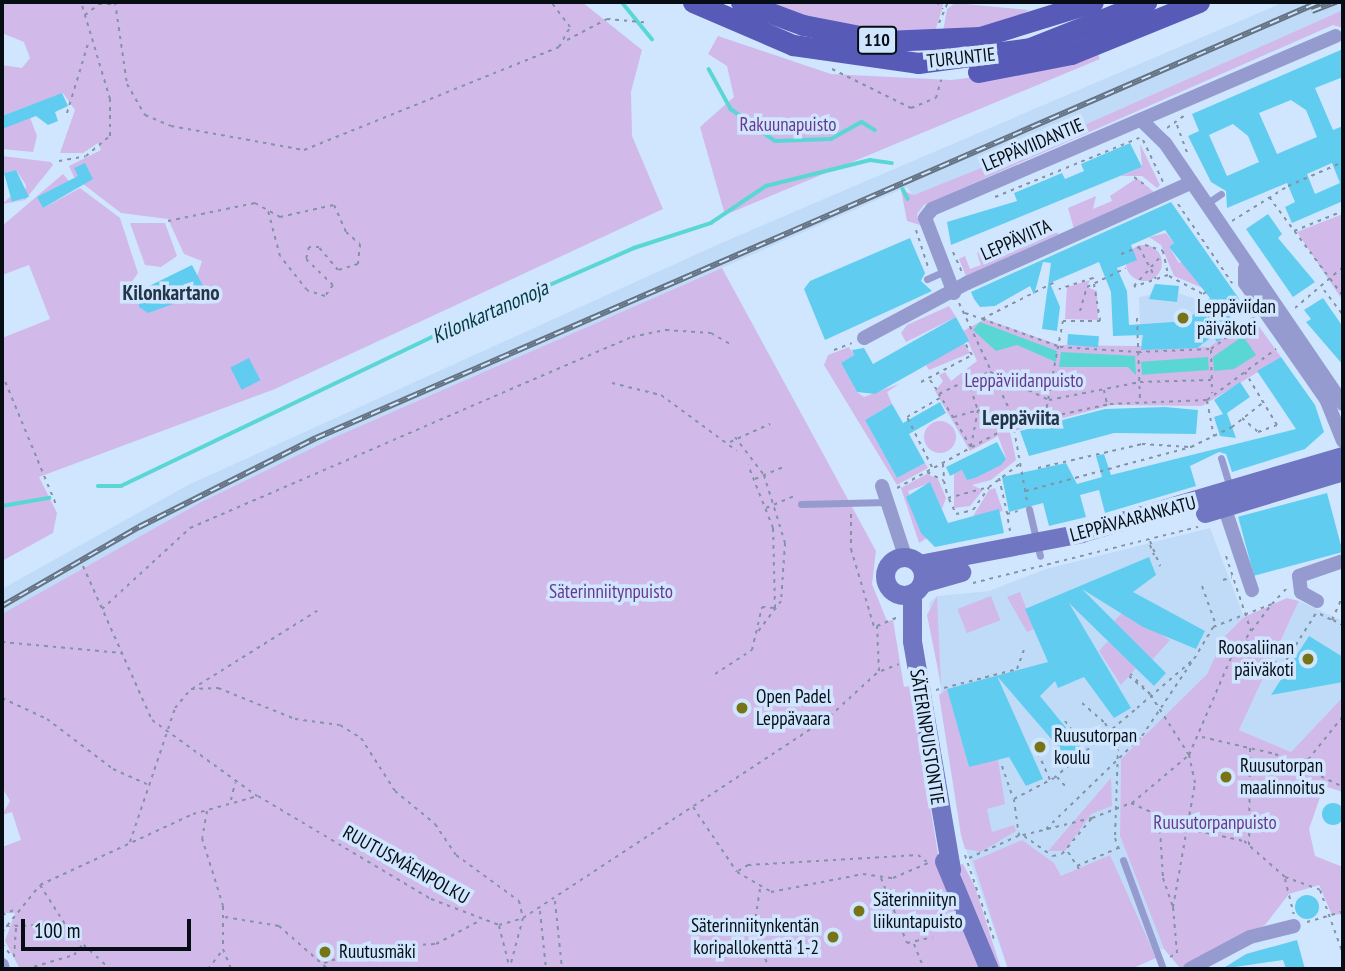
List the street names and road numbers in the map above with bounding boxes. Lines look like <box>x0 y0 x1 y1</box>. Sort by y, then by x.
road number: 110 <box>856 26 898 55</box>
street label: TURUNTIE <box>926 43 996 73</box>
street label: LEPPÄVIIDANTIE <box>979 113 1087 177</box>
street label: LEPPÄVIITA <box>977 214 1055 266</box>
street label: LEPPÄVAARANKATU <box>1067 491 1199 547</box>
street label: SÄTERINPUISTONTIE <box>905 668 949 806</box>
street label: RUUTUSMÄENPOLKU <box>339 821 473 909</box>

